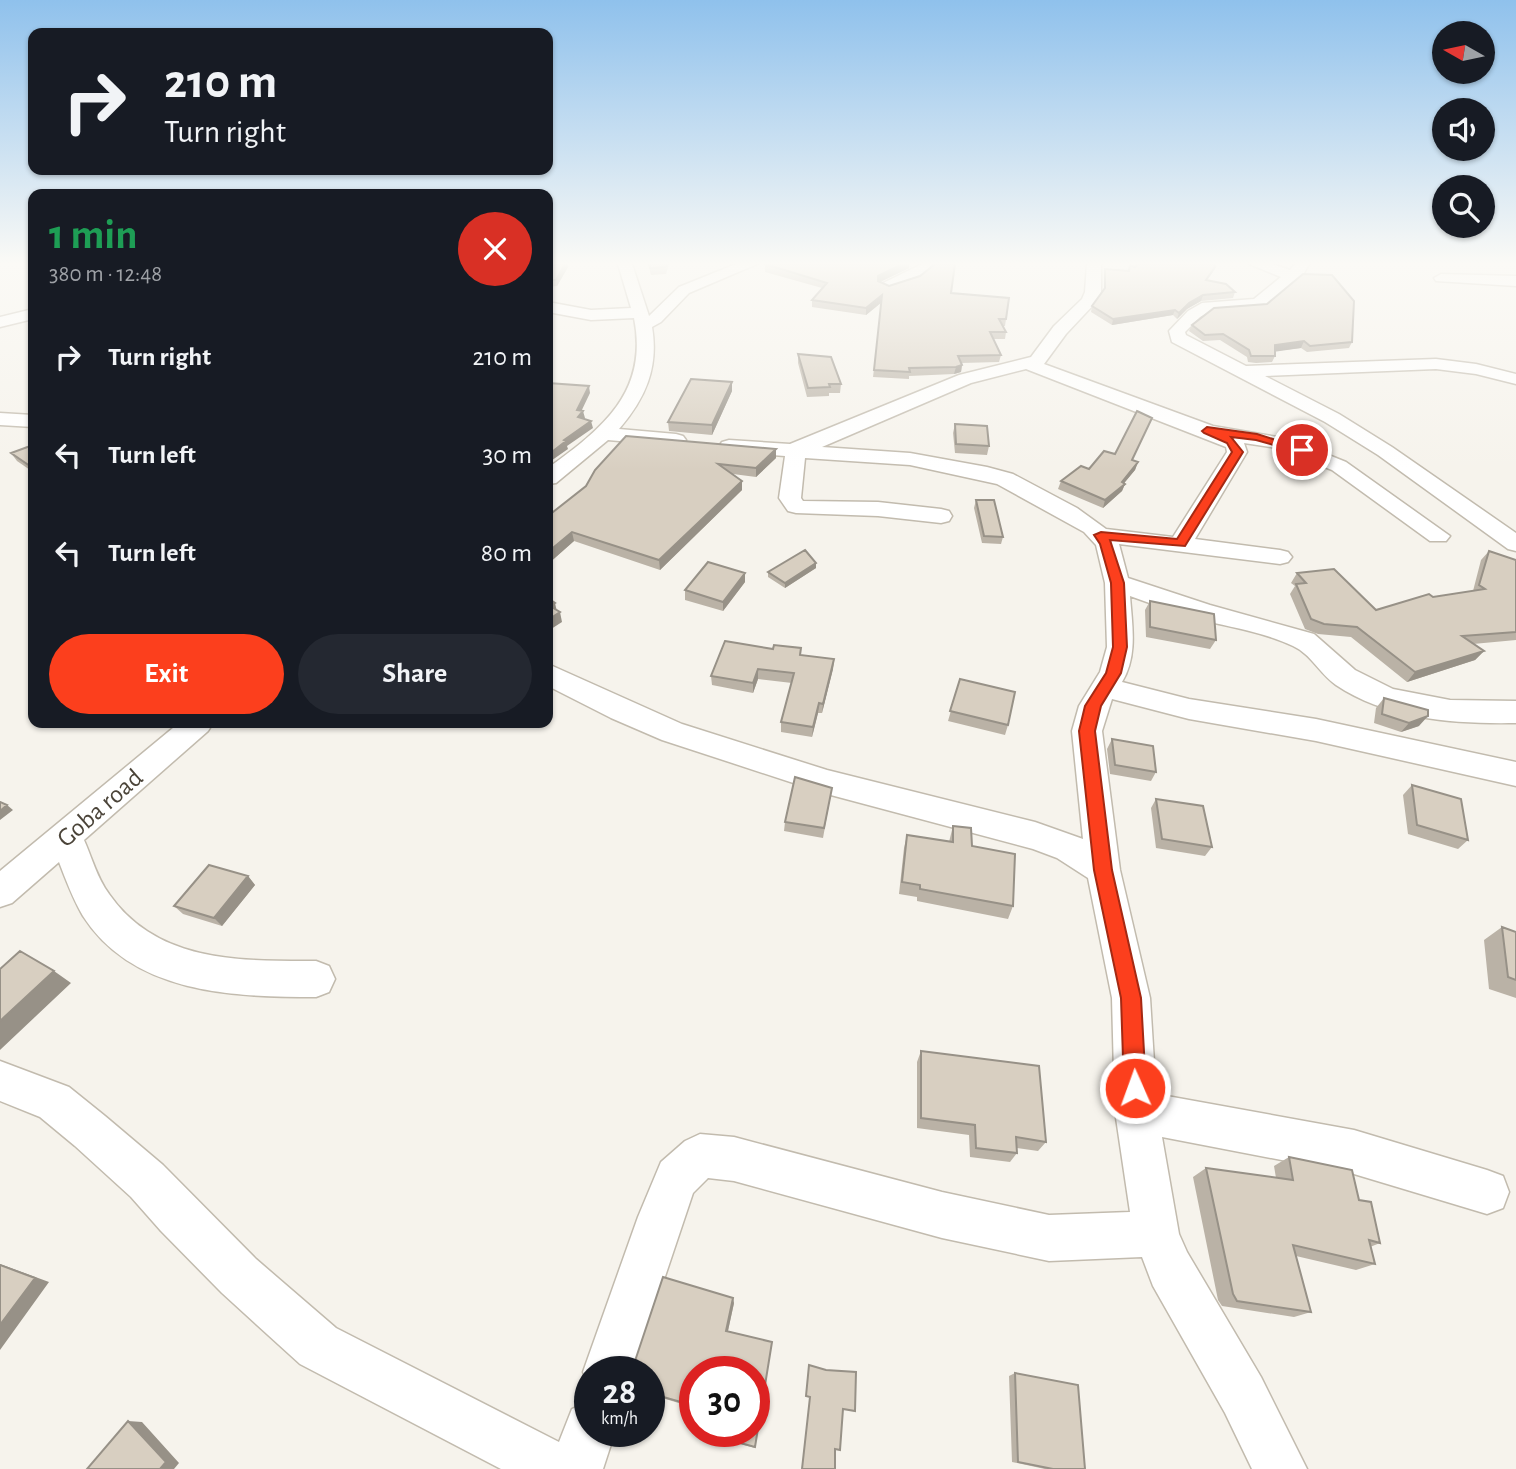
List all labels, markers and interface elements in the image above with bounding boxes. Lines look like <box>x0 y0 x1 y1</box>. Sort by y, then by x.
north arrow <box>1432 21 1494 84</box>
map controls <box>1432 21 1495 238</box>
icon: right <box>49 56 140 147</box>
text: 210 m <box>164 58 277 107</box>
button: sound <box>1432 98 1495 161</box>
text: Turn right <box>164 116 286 148</box>
button: search <box>1432 175 1495 238</box>
button: close <box>458 212 532 286</box>
text: 1 min <box>49 214 138 256</box>
text: 380 m · 12:48 <box>49 263 162 286</box>
icon: right <box>49 338 87 376</box>
text: Turn right <box>108 344 211 370</box>
text: 210 m <box>472 344 532 370</box>
pin <box>1272 420 1332 480</box>
icon: arrive <box>1283 431 1321 469</box>
icon: left <box>49 436 87 474</box>
text: Turn left <box>108 442 196 468</box>
text: 30 m <box>482 442 532 468</box>
icon: left <box>49 534 87 572</box>
text: Turn left <box>108 540 196 566</box>
text: 80 m <box>481 540 532 566</box>
button: Exit <box>49 634 284 714</box>
button: Share <box>298 634 532 714</box>
street label: Goba road <box>52 764 148 852</box>
position arrow <box>1098 1051 1172 1125</box>
speed limit sign: 30 <box>679 1356 770 1447</box>
text: 28 <box>603 1375 636 1410</box>
text: km/h <box>601 1410 638 1428</box>

